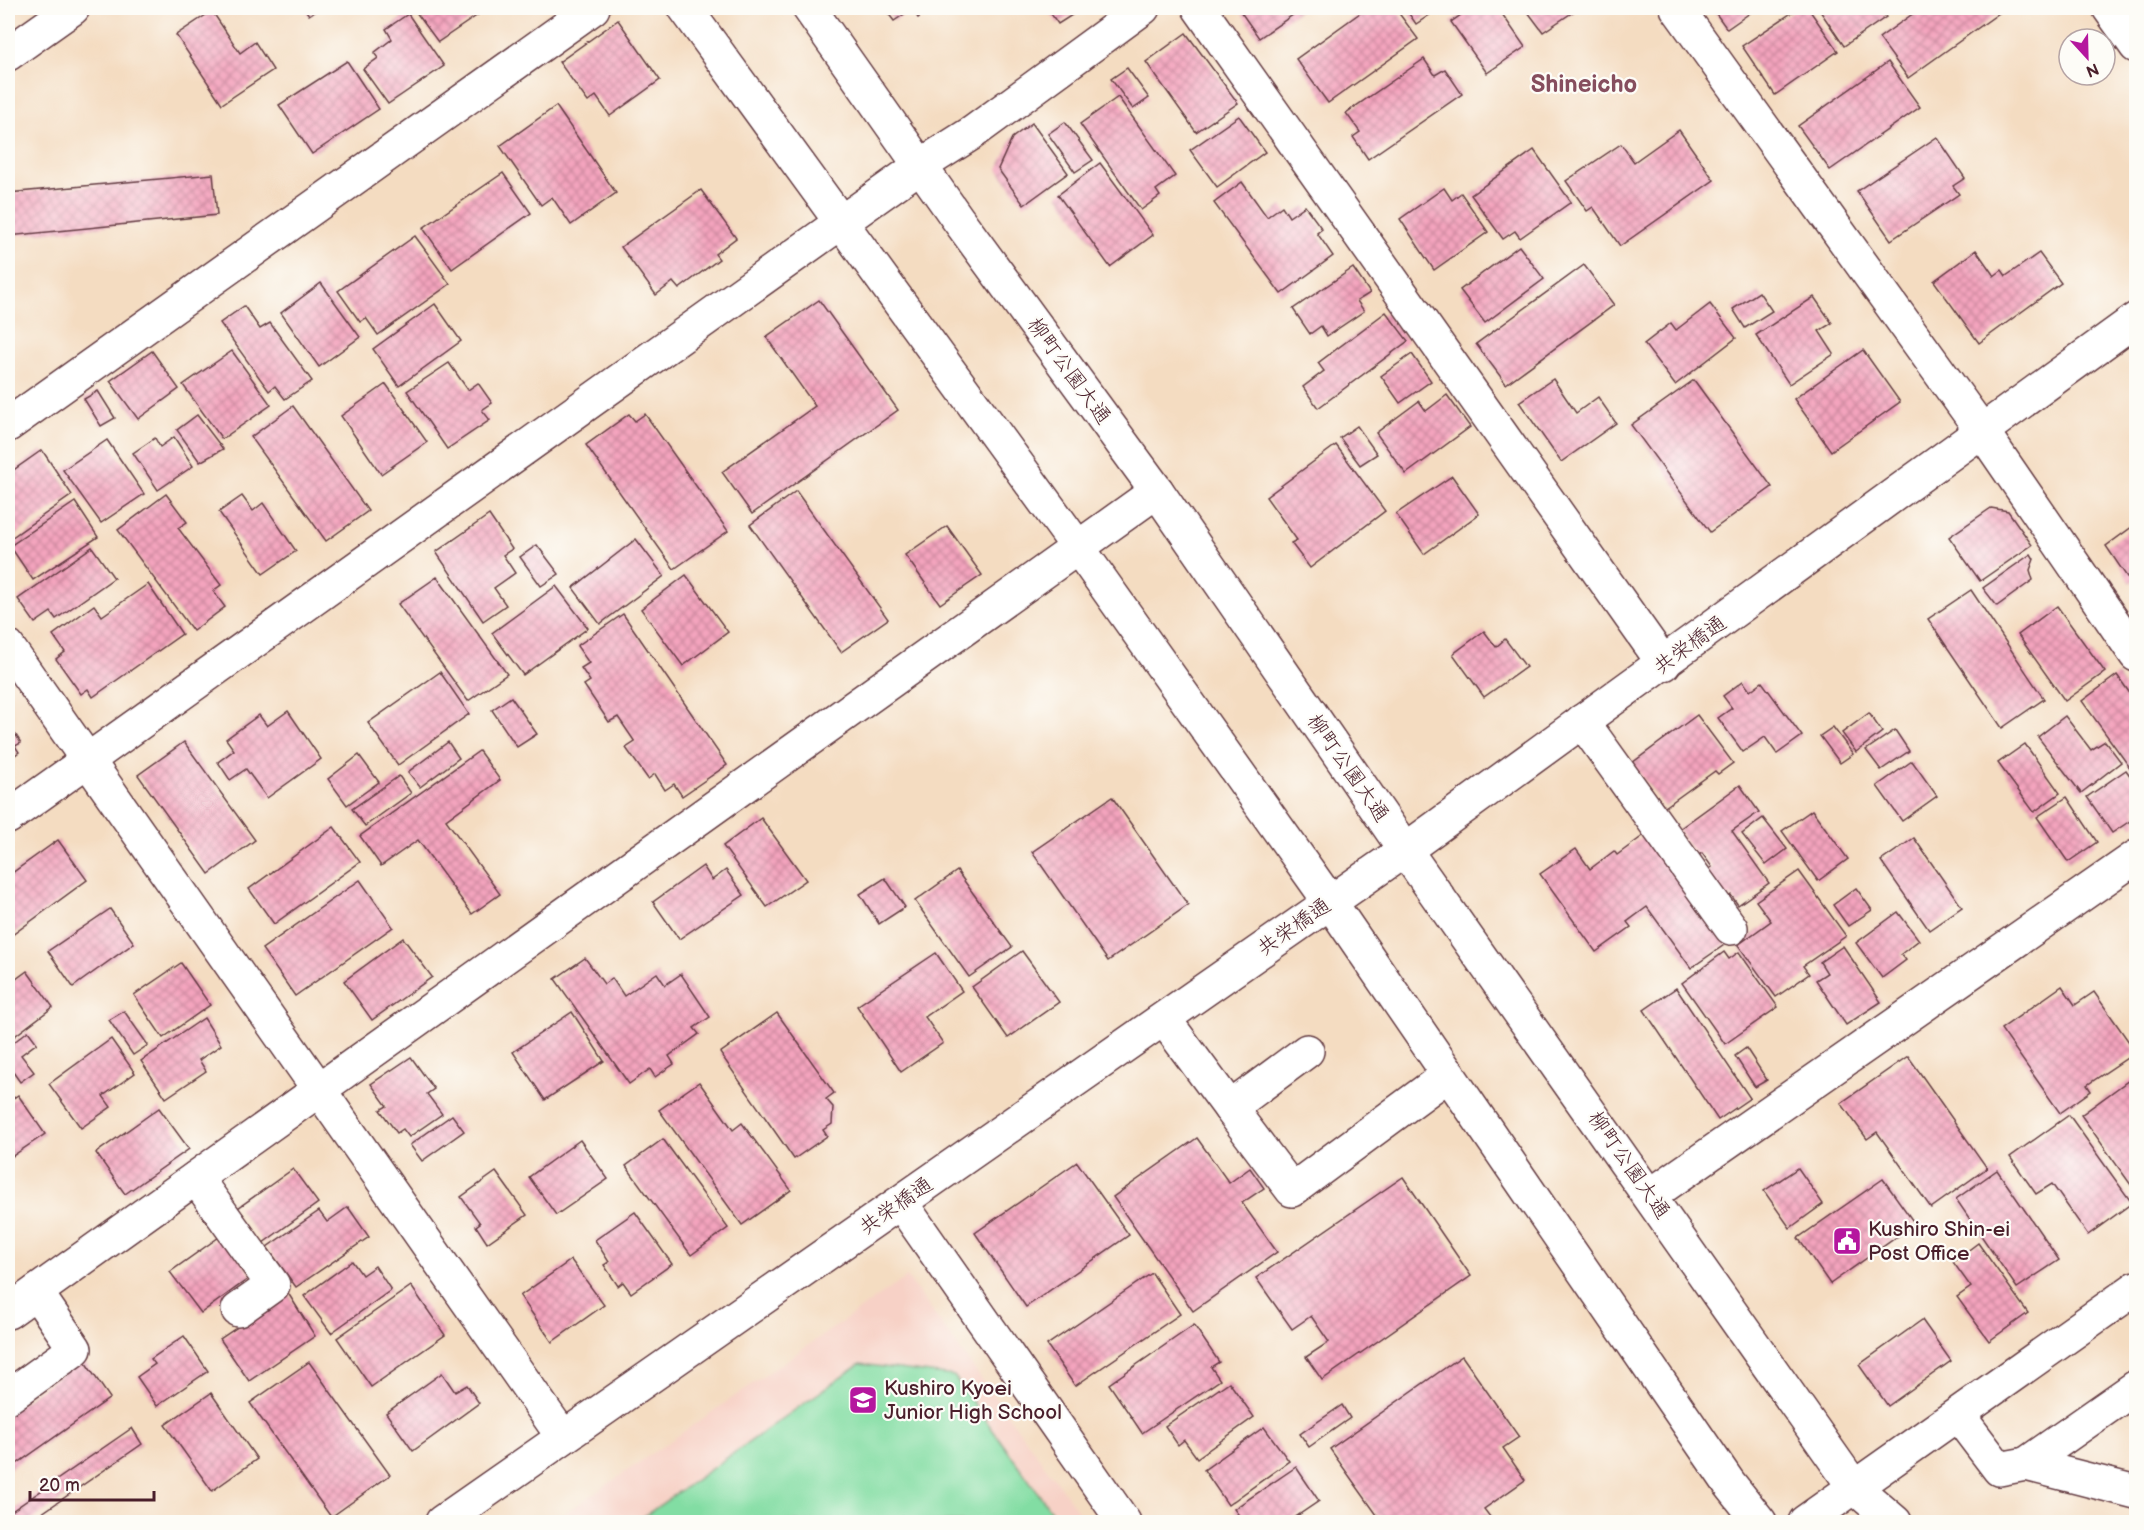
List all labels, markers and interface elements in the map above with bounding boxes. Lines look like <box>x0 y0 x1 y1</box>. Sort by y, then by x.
north arrow <box>2057 27 2117 87</box>
text: N <box>2083 58 2101 81</box>
district label: Shineicho <box>1531 70 1637 99</box>
street label: 柳町公園大通 <box>1022 313 1116 429</box>
street label: 共栄橋通 <box>1649 610 1731 680</box>
street label: 柳町公園大通 <box>1302 709 1394 827</box>
street label: 共栄橋通 <box>1252 893 1336 961</box>
street label: 柳町公園大通 <box>1583 1106 1675 1224</box>
street label: 共栄橋通 <box>854 1172 938 1240</box>
place label: Kushiro Shin-ei Post Office <box>1868 1217 2010 1266</box>
public building icon: Kushiro Shin-ei Post Office <box>1831 1225 1863 1257</box>
place label: Kushiro Kyoei Junior High School <box>884 1376 1062 1425</box>
school or university icon: Kushiro Kyoei Junior High School <box>847 1384 879 1416</box>
scale bar <box>30 1464 154 1502</box>
text: 20 m <box>39 1475 80 1496</box>

